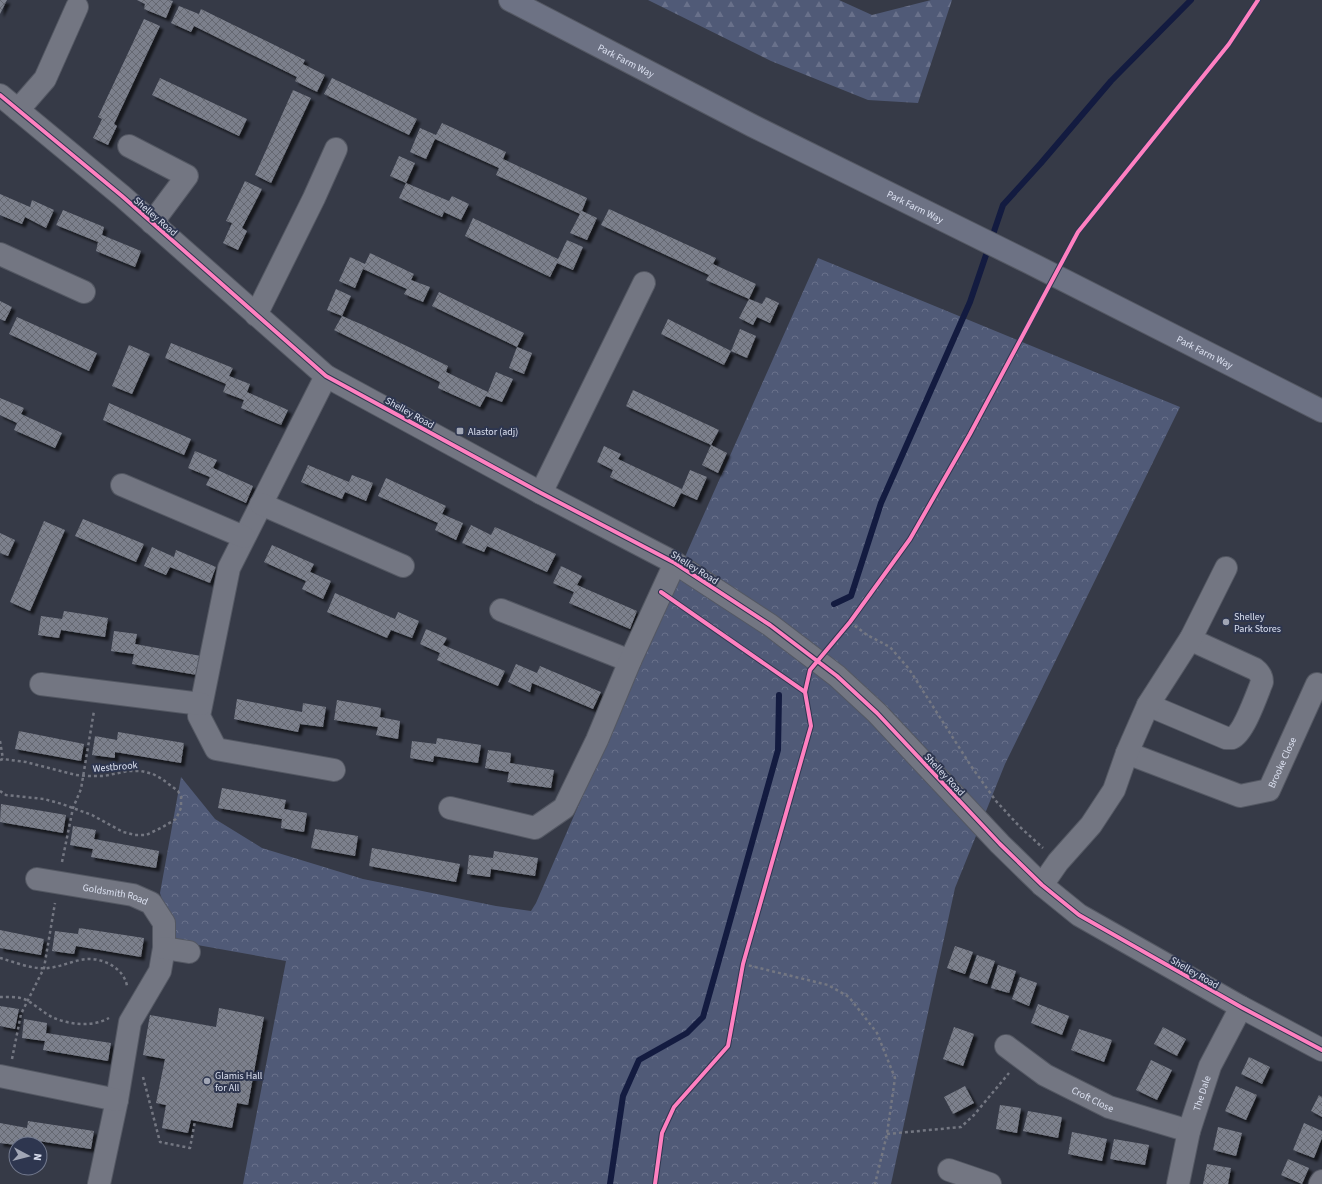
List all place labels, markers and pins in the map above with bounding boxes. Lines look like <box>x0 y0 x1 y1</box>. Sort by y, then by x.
place label: Alastor (adj) <box>468 425 518 439</box>
marker: Alastor (adj) <box>455 426 465 436</box>
place label: Shelley Park Stores <box>1234 610 1281 636</box>
marker: Shelley Park Stores <box>1221 617 1231 627</box>
place label: Glamis Hall for All <box>215 1069 263 1095</box>
marker: Glamis Hall for All <box>202 1076 212 1086</box>

